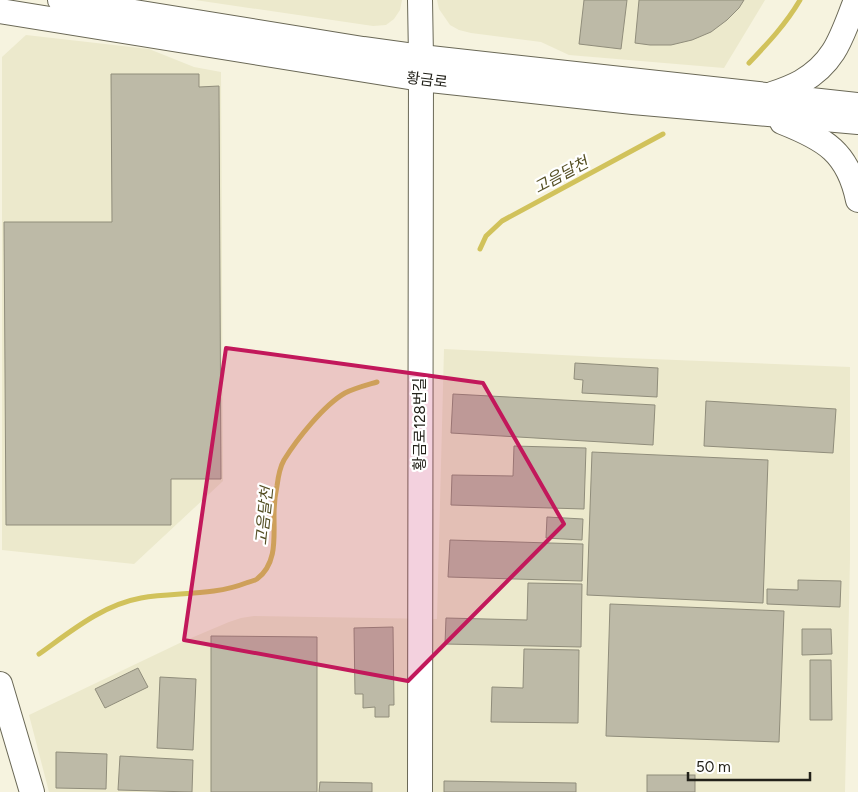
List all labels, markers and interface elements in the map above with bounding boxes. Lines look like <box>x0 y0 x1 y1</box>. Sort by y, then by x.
street label: 황금로 <box>405 69 449 91</box>
water label: 고음달천 <box>531 152 593 197</box>
street label: 황금로128번길 <box>411 378 429 470</box>
water label: 고음달천 <box>251 483 277 546</box>
scale bar <box>688 750 810 782</box>
text: 50 m <box>696 758 731 776</box>

